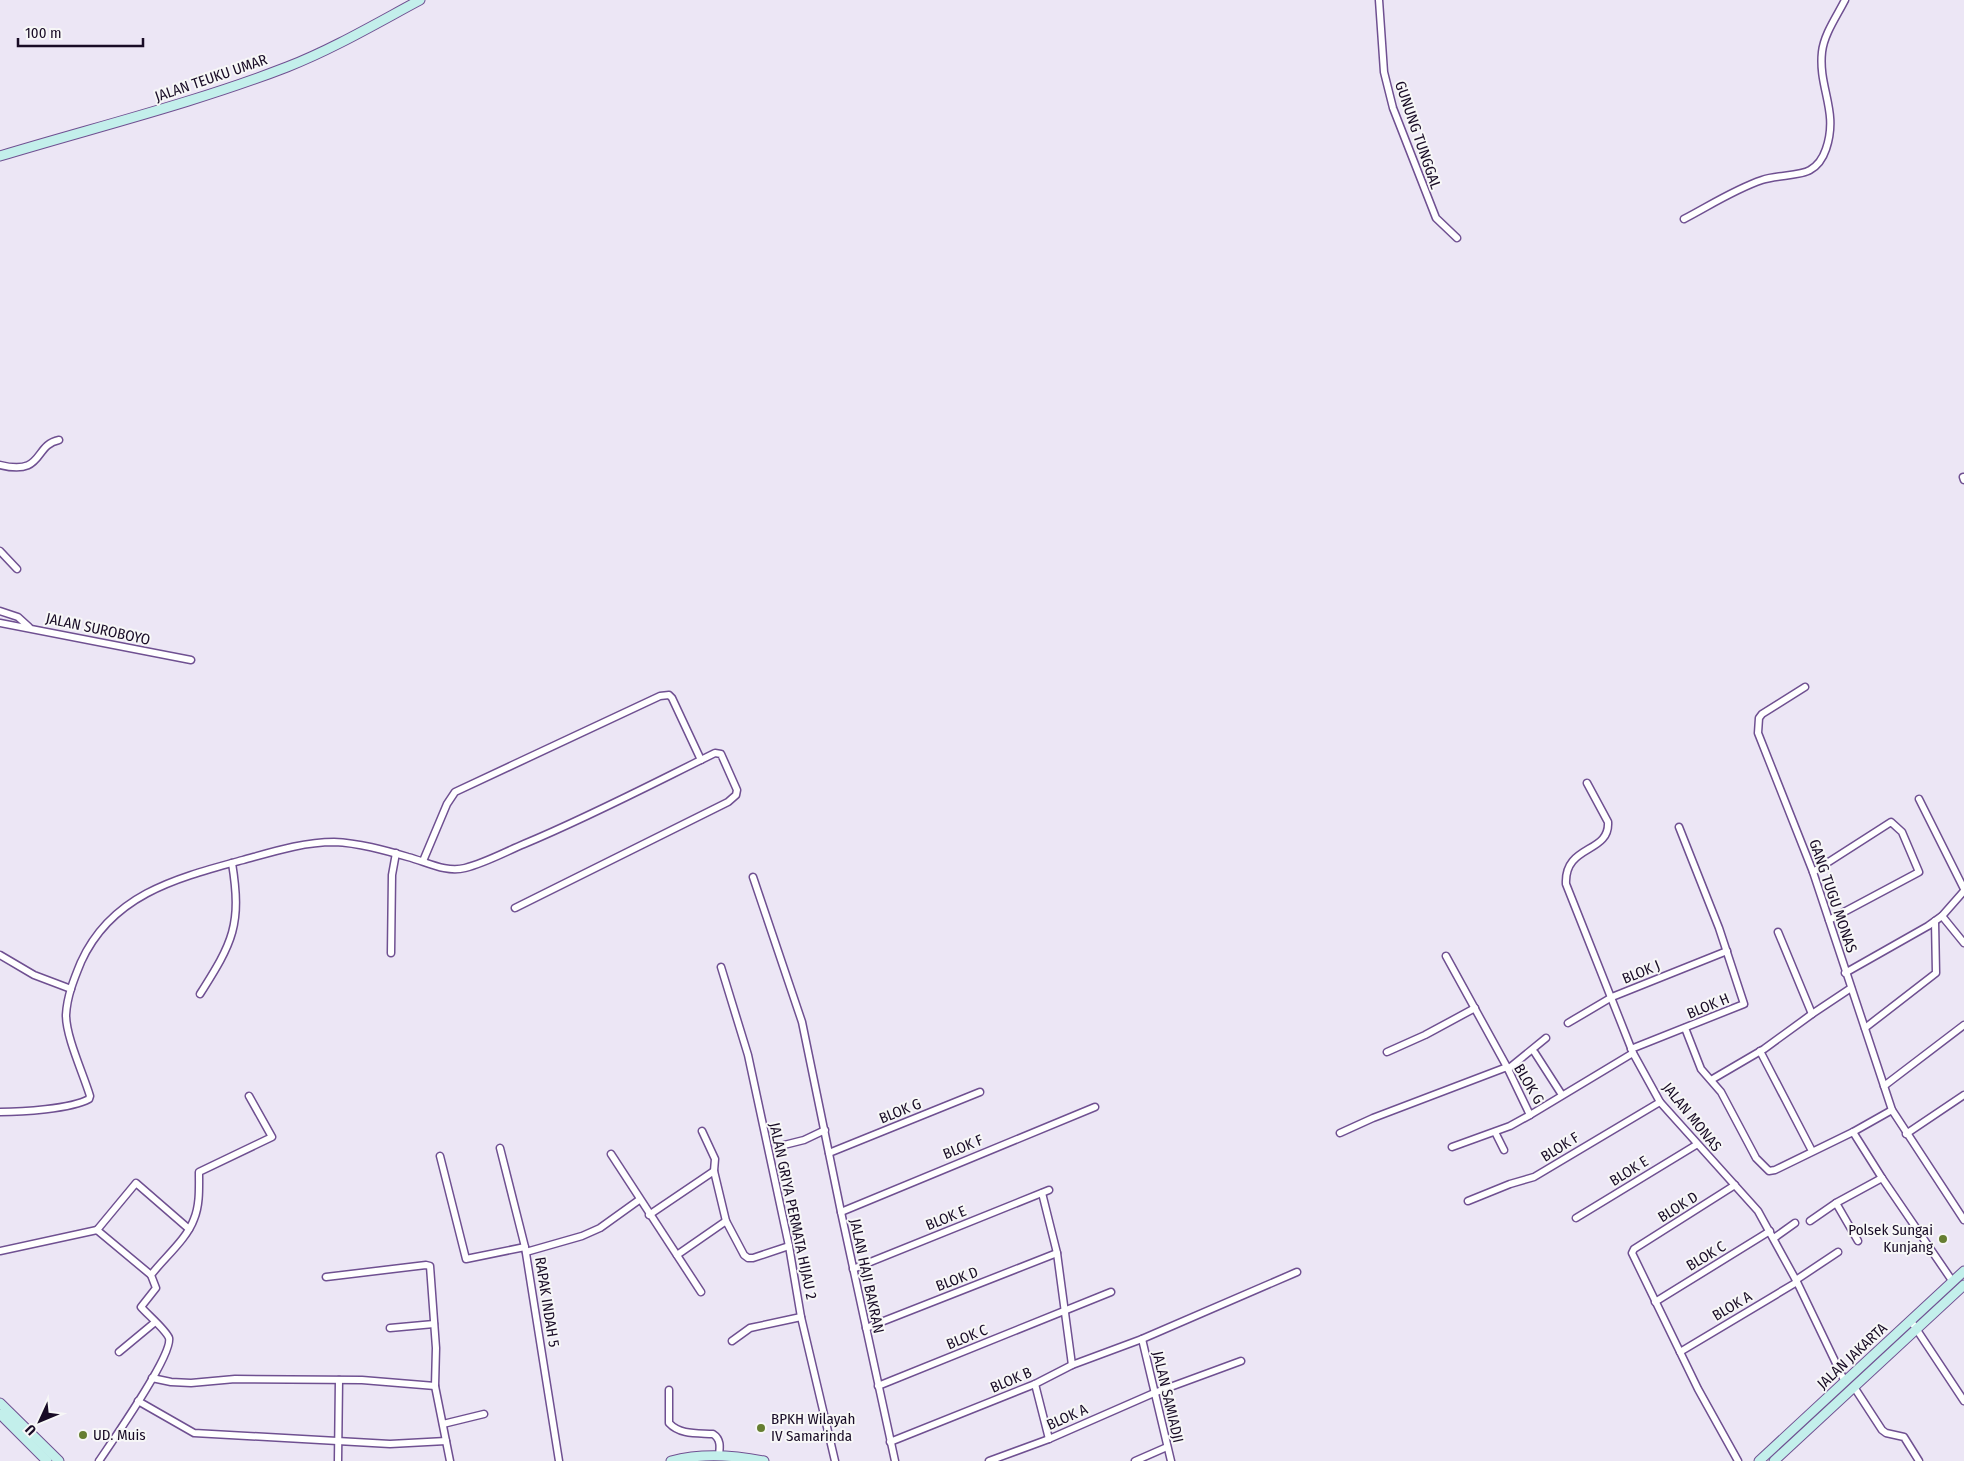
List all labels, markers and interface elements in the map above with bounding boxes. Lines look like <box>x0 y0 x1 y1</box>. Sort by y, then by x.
scale bar <box>18 15 142 47</box>
text: 100 m <box>25 24 62 42</box>
street label: JALAN TEUKU UMAR <box>152 50 270 106</box>
street label: GUNUNG TUNGGAL <box>1391 79 1445 192</box>
street label: JALAN SUROBOYO <box>44 609 152 649</box>
street label: GANG TUGU MONAS <box>1805 837 1861 955</box>
street label: BLOK J <box>1619 956 1663 988</box>
street label: BLOK H <box>1684 989 1732 1023</box>
street label: BLOK G <box>1510 1061 1548 1107</box>
street label: JALAN MONAS <box>1659 1079 1725 1155</box>
street label: BLOK G <box>876 1094 924 1128</box>
street label: JALAN GRIYA PERMATA HIJAU 2 <box>765 1121 821 1301</box>
street label: BLOK F <box>1538 1128 1583 1166</box>
street label: BLOK F <box>940 1131 986 1163</box>
street label: BLOK E <box>1606 1152 1652 1190</box>
street label: BLOK D <box>1655 1188 1701 1226</box>
street label: BLOK E <box>923 1202 969 1234</box>
street label: JALAN HAJI BAKRAN <box>846 1217 888 1335</box>
place label: Polsek Sungai Kunjang <box>1848 1221 1933 1256</box>
marker: Polsek Sungai Kunjang <box>1937 1233 1949 1245</box>
street label: BLOK C <box>1683 1237 1729 1275</box>
street label: RAPAK INDAH 5 <box>531 1255 563 1349</box>
street label: BLOK D <box>933 1263 981 1295</box>
street label: BLOK A <box>1709 1287 1755 1325</box>
street label: JALAN JAKARTA <box>1813 1319 1891 1393</box>
street label: BLOK C <box>944 1321 991 1353</box>
street label: JALAN SAMIADJI <box>1149 1349 1187 1445</box>
street label: BLOK B <box>988 1363 1034 1397</box>
north arrow <box>15 1396 65 1446</box>
street label: BLOK A <box>1044 1400 1090 1434</box>
place label: BPKH Wilayah IV Samarinda <box>771 1410 855 1445</box>
text: U <box>22 1421 40 1439</box>
marker: BPKH Wilayah IV Samarinda <box>755 1422 767 1434</box>
place label: UD. Muis <box>93 1426 146 1444</box>
marker: UD. Muis <box>77 1429 89 1441</box>

